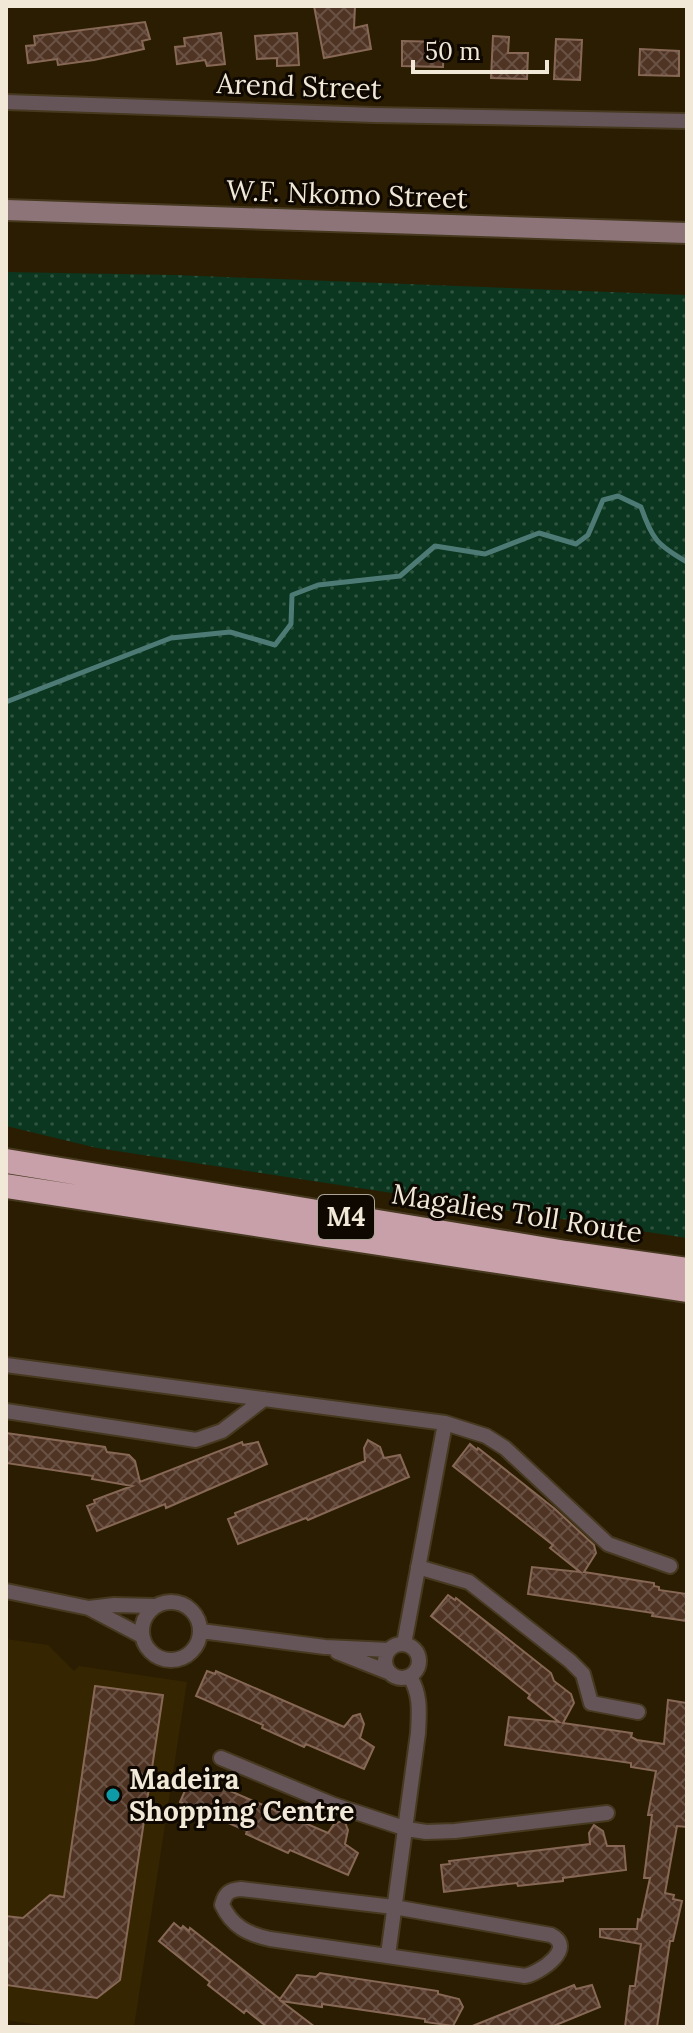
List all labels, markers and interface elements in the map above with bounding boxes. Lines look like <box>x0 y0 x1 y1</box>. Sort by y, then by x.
scale bar <box>413 24 547 74</box>
text: 50 m <box>425 36 481 67</box>
street label: Arend Street <box>215 65 382 107</box>
street label: W.F. Nkomo Street <box>226 172 469 216</box>
street label: Magalies Toll Route <box>389 1175 645 1251</box>
road number: M4 <box>318 1195 374 1239</box>
place label: Madeira Shopping Centre <box>129 1761 354 1829</box>
marker: Madeira Shopping Centre <box>104 1786 122 1804</box>

